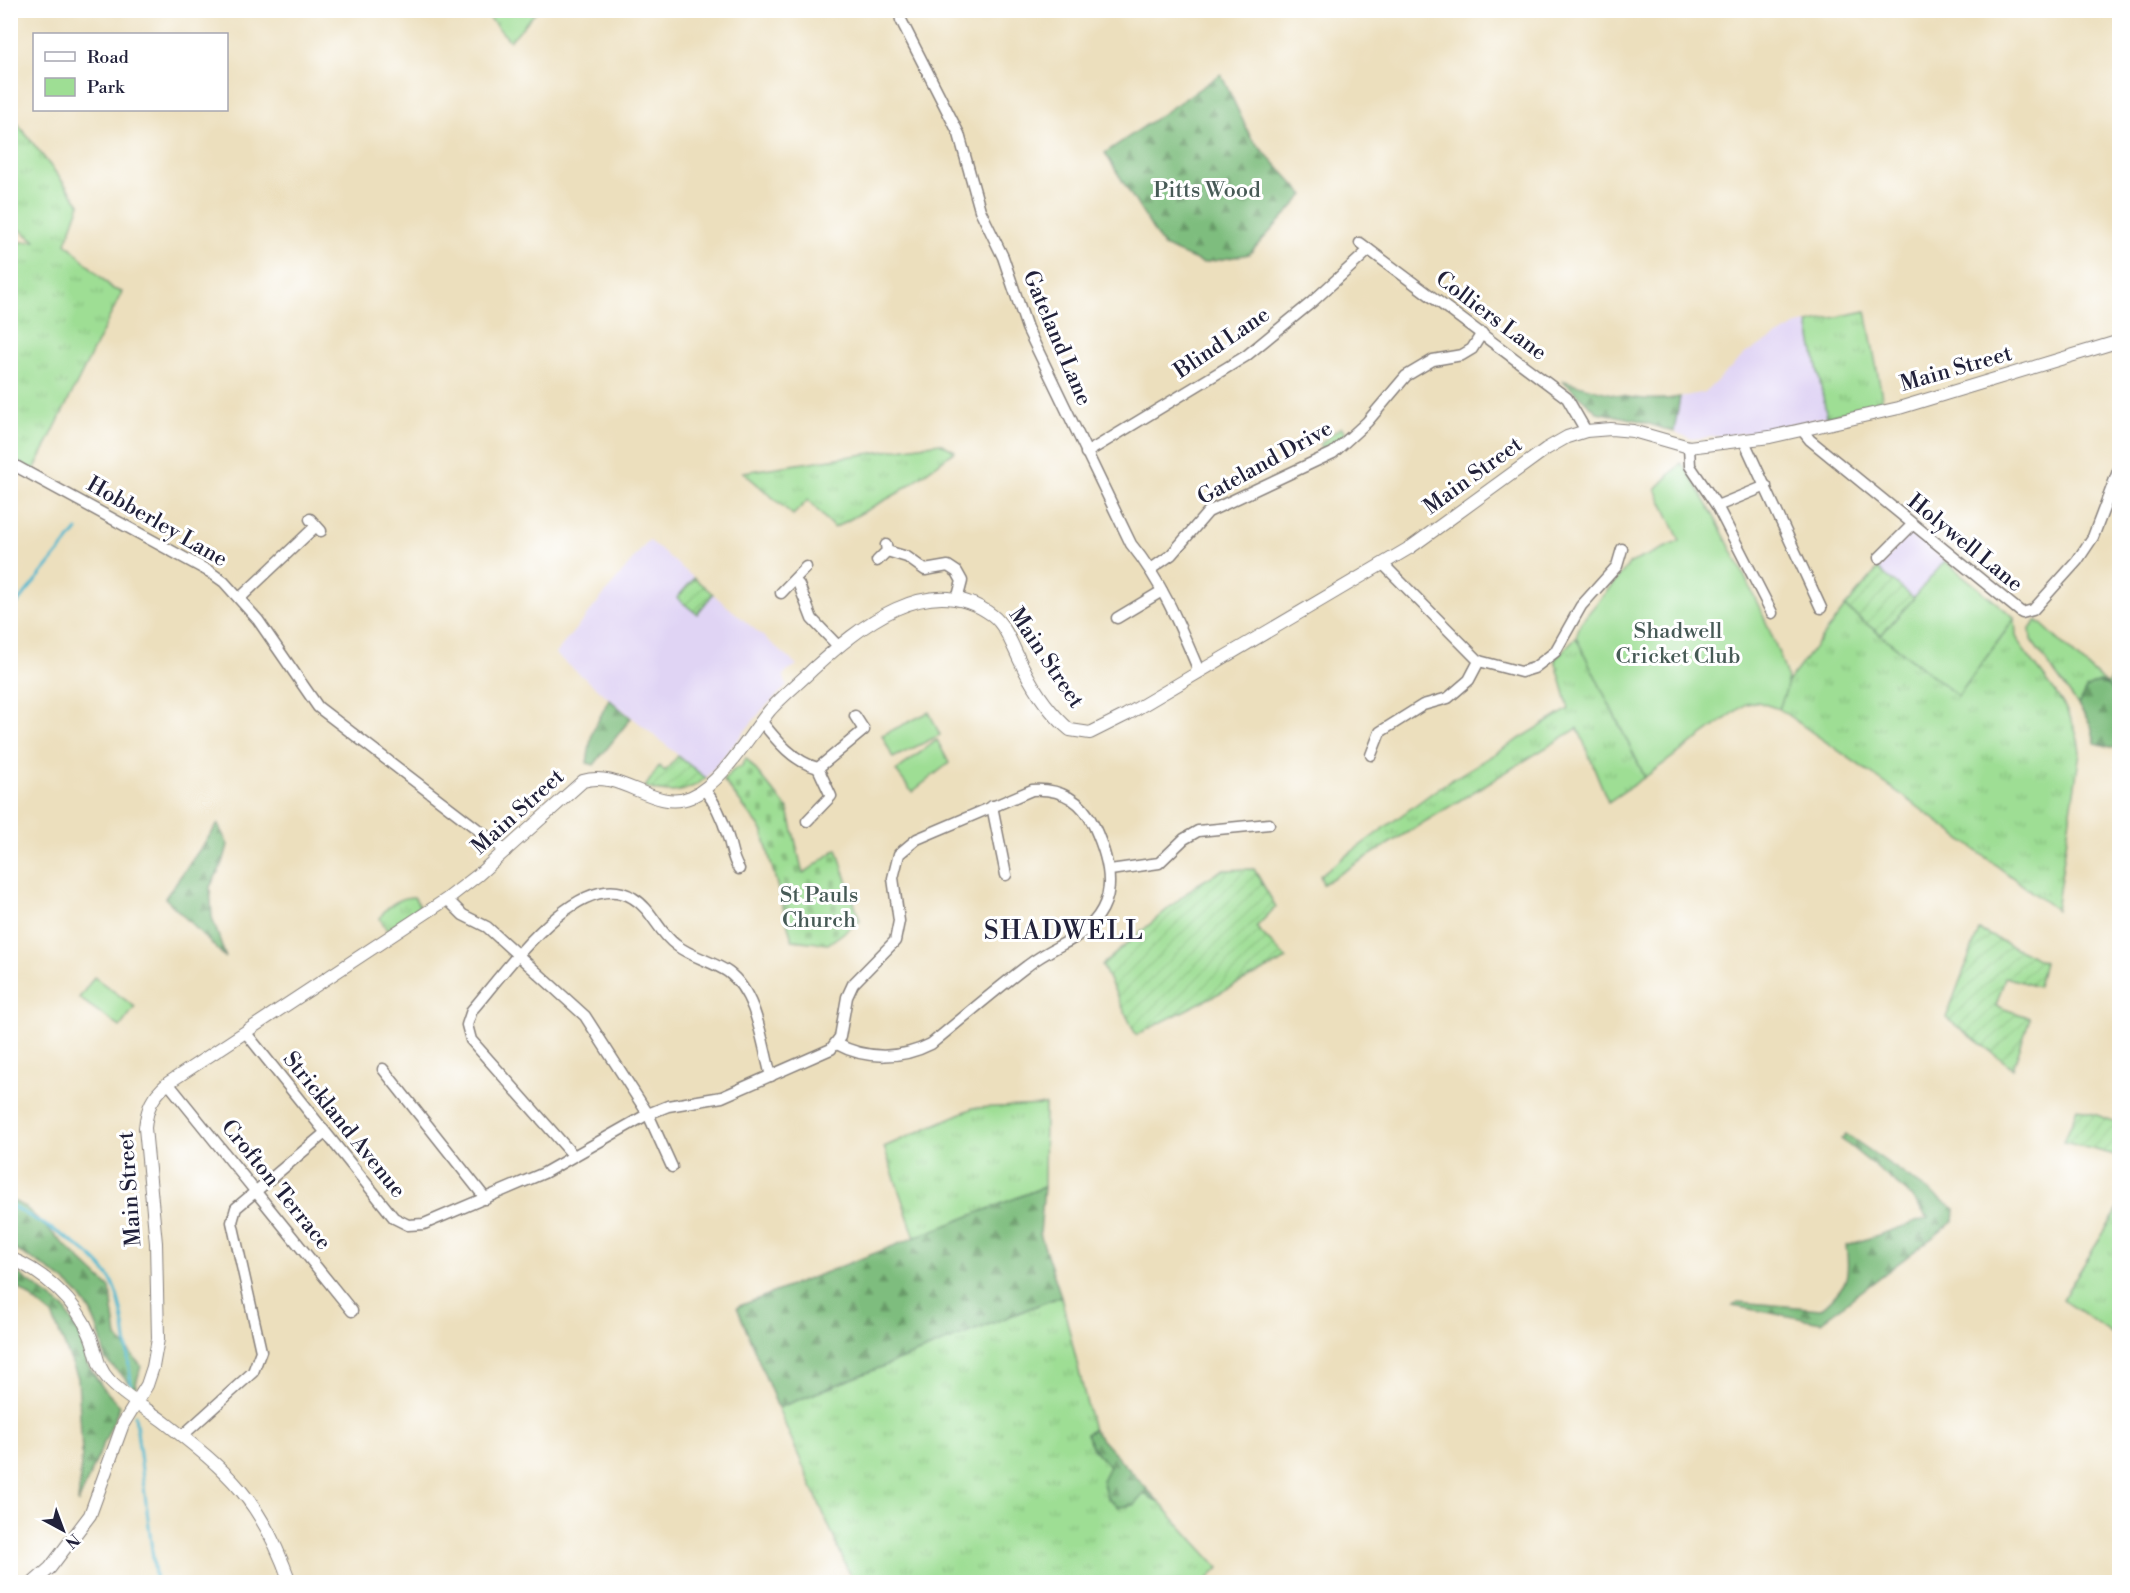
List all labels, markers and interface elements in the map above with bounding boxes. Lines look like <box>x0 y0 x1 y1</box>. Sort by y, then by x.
legend <box>33 33 228 111</box>
text: Road <box>87 46 130 69</box>
text: Park <box>87 76 126 99</box>
park label: Pitts Wood <box>1153 177 1261 204</box>
street label: Colliers Lane <box>1430 265 1552 367</box>
street label: Gateland Lane <box>1016 267 1098 409</box>
street label: Blind Lane <box>1168 301 1275 385</box>
street label: Main Street <box>1897 340 2015 398</box>
street label: Gateland Drive <box>1193 415 1337 511</box>
street label: Main Street <box>1418 431 1528 521</box>
street label: Hobberley Lane <box>82 471 232 573</box>
street label: Holywell Lane <box>1902 488 2028 598</box>
street label: Main Street <box>1003 603 1090 713</box>
park label: Shadwell Cricket Club <box>1616 618 1740 670</box>
street label: Main Street <box>466 763 570 861</box>
park label: St Pauls Church <box>780 882 858 934</box>
district label: SHADWELL <box>984 915 1144 947</box>
street label: Strickland Avenue <box>277 1046 411 1204</box>
street label: Crofton Terrace <box>215 1114 337 1256</box>
street label: Main Street <box>112 1130 147 1247</box>
north arrow <box>33 1500 93 1560</box>
text: N <box>61 1529 84 1552</box>

